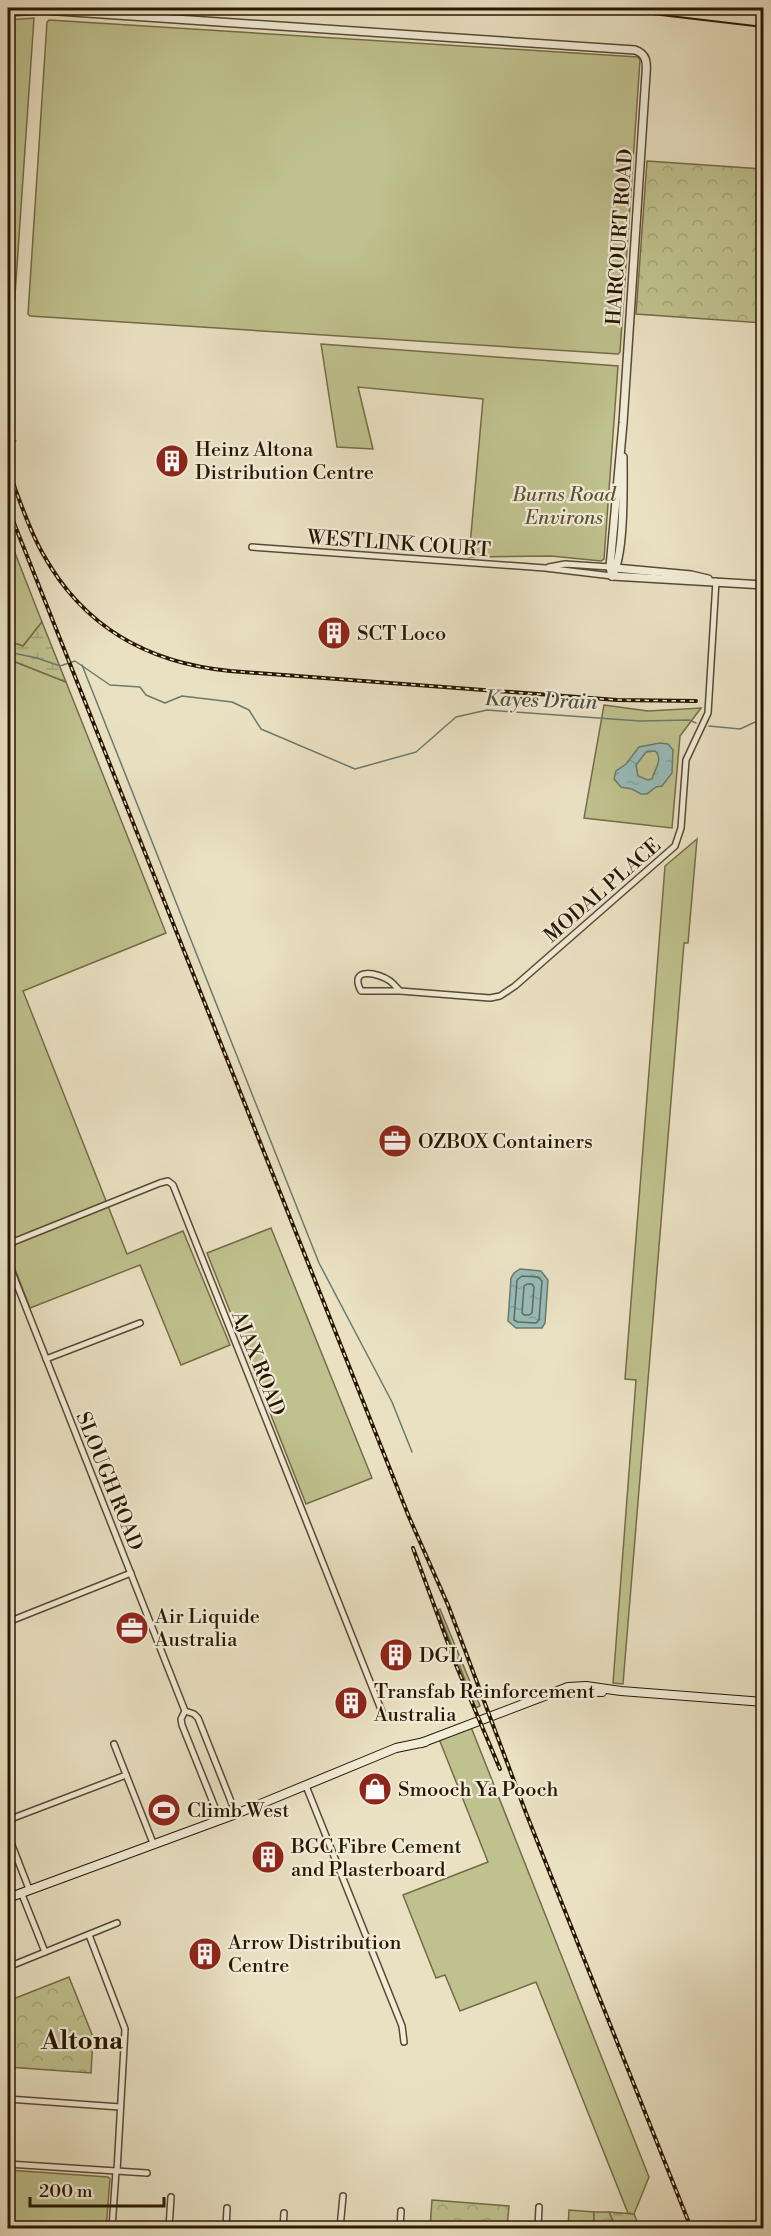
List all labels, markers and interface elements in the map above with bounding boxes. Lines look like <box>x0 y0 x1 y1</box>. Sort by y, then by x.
street label: HARCOURT ROAD <box>602 148 639 326</box>
place label: Heinz Altona Distribution Centre <box>195 438 374 486</box>
building icon: Heinz Altona Distribution Centre <box>154 443 190 479</box>
park label: Burns Road Environs <box>511 483 616 531</box>
street label: WESTLINK COURT <box>305 526 491 563</box>
building icon: SCT Loco <box>316 615 352 651</box>
place label: SCT Loco <box>357 622 446 647</box>
water label: Kayes Drain <box>484 686 598 716</box>
street label: MODAL PLACE <box>539 834 667 949</box>
office icon: OZBOX Containers <box>377 1123 413 1159</box>
place label: OZBOX Containers <box>418 1130 593 1155</box>
street label: AJAX ROAD <box>225 1306 290 1420</box>
street label: SLOUGH ROAD <box>69 1409 148 1555</box>
place label: Air Liquide Australia <box>154 1605 260 1653</box>
office icon: Air Liquide Australia <box>114 1610 150 1646</box>
building icon: DGL <box>378 1637 414 1673</box>
place label: DGL <box>419 1644 463 1669</box>
place label: Transfab Reinforcement Australia <box>373 1680 595 1728</box>
building icon: Transfab Reinforcement Australia <box>333 1685 369 1721</box>
shop icon: Smooch Ya Pooch <box>357 1771 393 1807</box>
place label: Smooch Ya Pooch <box>398 1778 559 1803</box>
sports icon: Climb West <box>146 1792 182 1828</box>
place label: Climb West <box>187 1799 289 1824</box>
place label: BGC Fibre Cement and Plasterboard <box>290 1835 462 1883</box>
building icon: BGC Fibre Cement and Plasterboard <box>250 1839 286 1875</box>
place label: Arrow Distribution Centre <box>227 1931 401 1979</box>
building icon: Arrow Distribution Centre <box>187 1936 223 1972</box>
district label: Altona <box>40 2025 124 2057</box>
scale bar <box>30 2170 164 2208</box>
text: 200 m <box>39 2180 93 2203</box>

